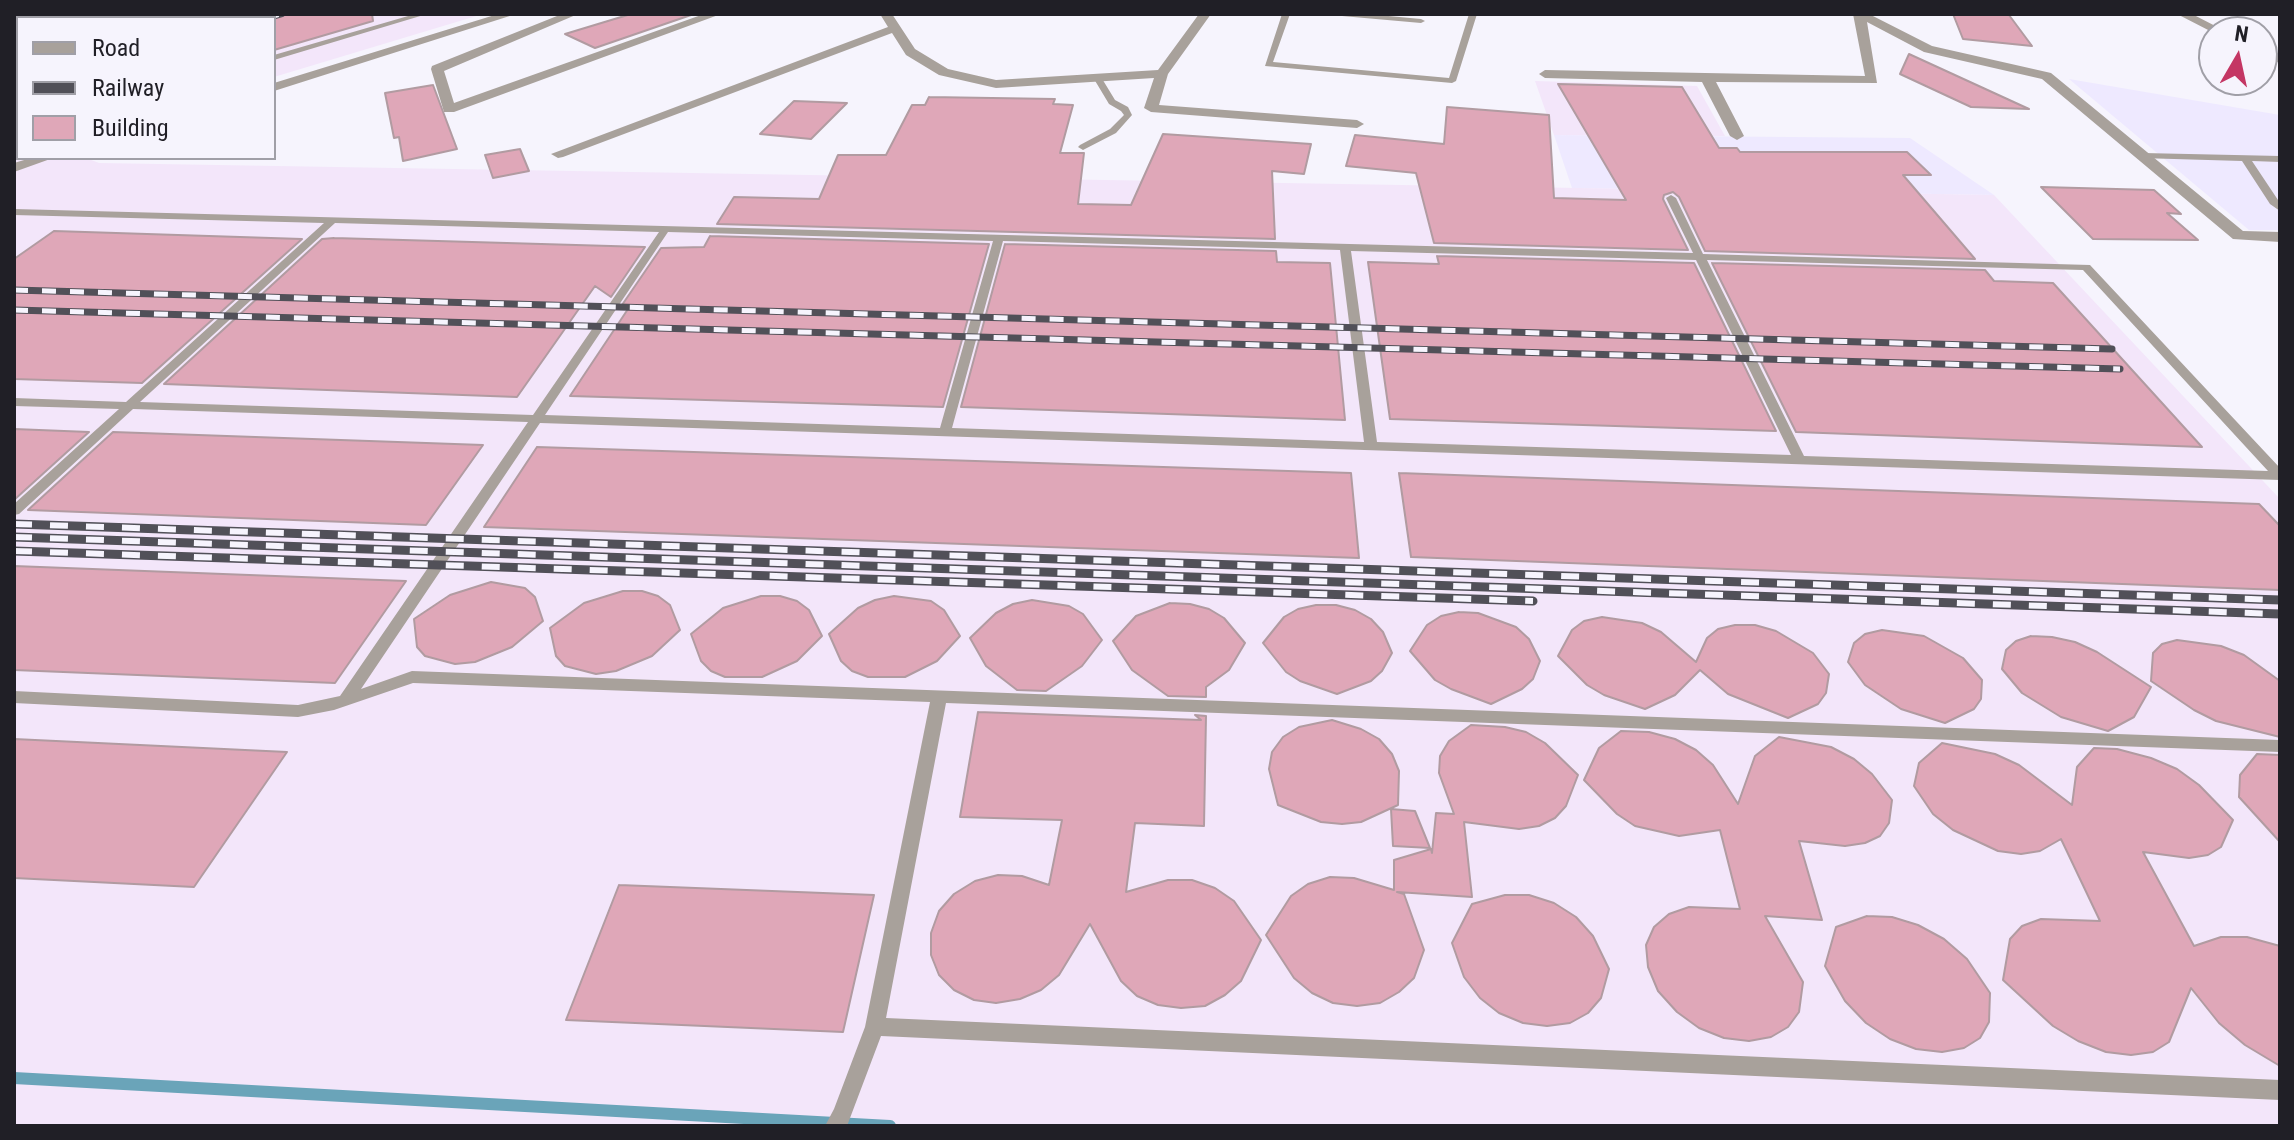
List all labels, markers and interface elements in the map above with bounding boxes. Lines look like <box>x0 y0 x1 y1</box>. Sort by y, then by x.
legend <box>16 16 276 160</box>
north arrow <box>2198 16 2278 96</box>
text: N <box>2233 20 2250 47</box>
text: Road <box>92 34 140 62</box>
text: Railway <box>92 74 164 102</box>
text: Building <box>92 114 169 142</box>

